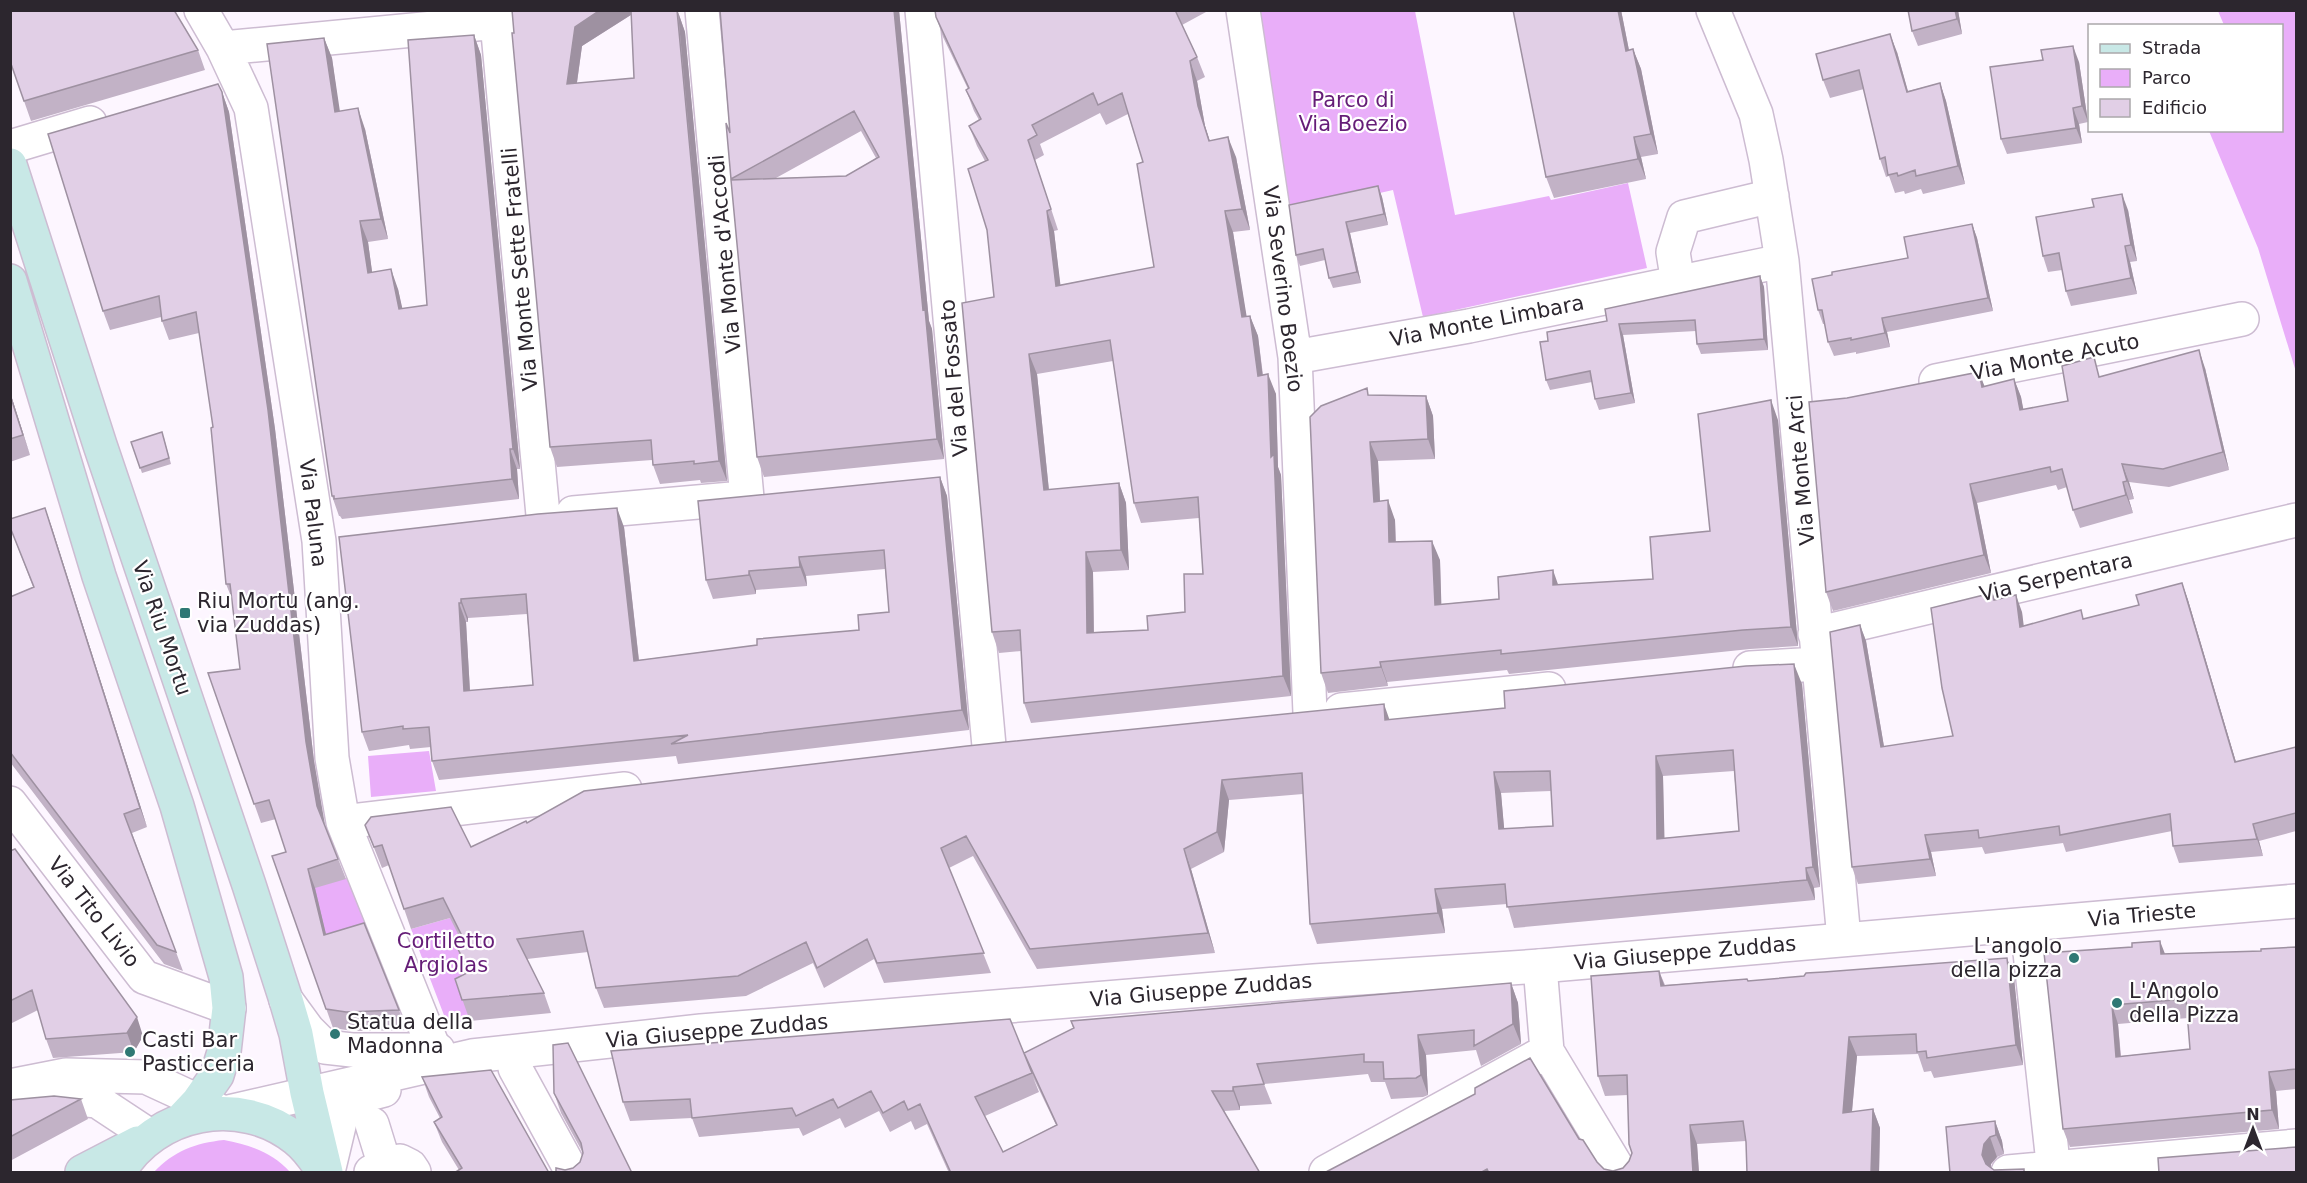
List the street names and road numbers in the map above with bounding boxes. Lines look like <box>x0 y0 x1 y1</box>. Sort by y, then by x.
street label: Via Monte Sette Fratelli <box>497 146 543 392</box>
street label: Via Monte d'Accodi <box>704 154 746 354</box>
street label: Via Severino Boezio <box>1258 184 1308 394</box>
street label: Via Monte Limbara <box>1388 290 1586 352</box>
street label: Via del Fossato <box>935 298 973 458</box>
street label: Via Monte Acuto <box>1969 329 2141 385</box>
street label: Via Monte Arci <box>1782 394 1820 546</box>
street label: Via Paluna <box>294 457 332 569</box>
street label: Via Serpentara <box>1977 548 2135 606</box>
street label: Via Riu Mortu <box>128 558 196 698</box>
street label: Via Tito Livio <box>43 852 145 972</box>
street label: Via Trieste <box>2087 898 2197 932</box>
street label: Via Giuseppe Zuddas <box>1573 931 1797 975</box>
street label: Via Giuseppe Zuddas <box>1089 968 1313 1012</box>
street label: Via Giuseppe Zuddas <box>605 1009 829 1053</box>

